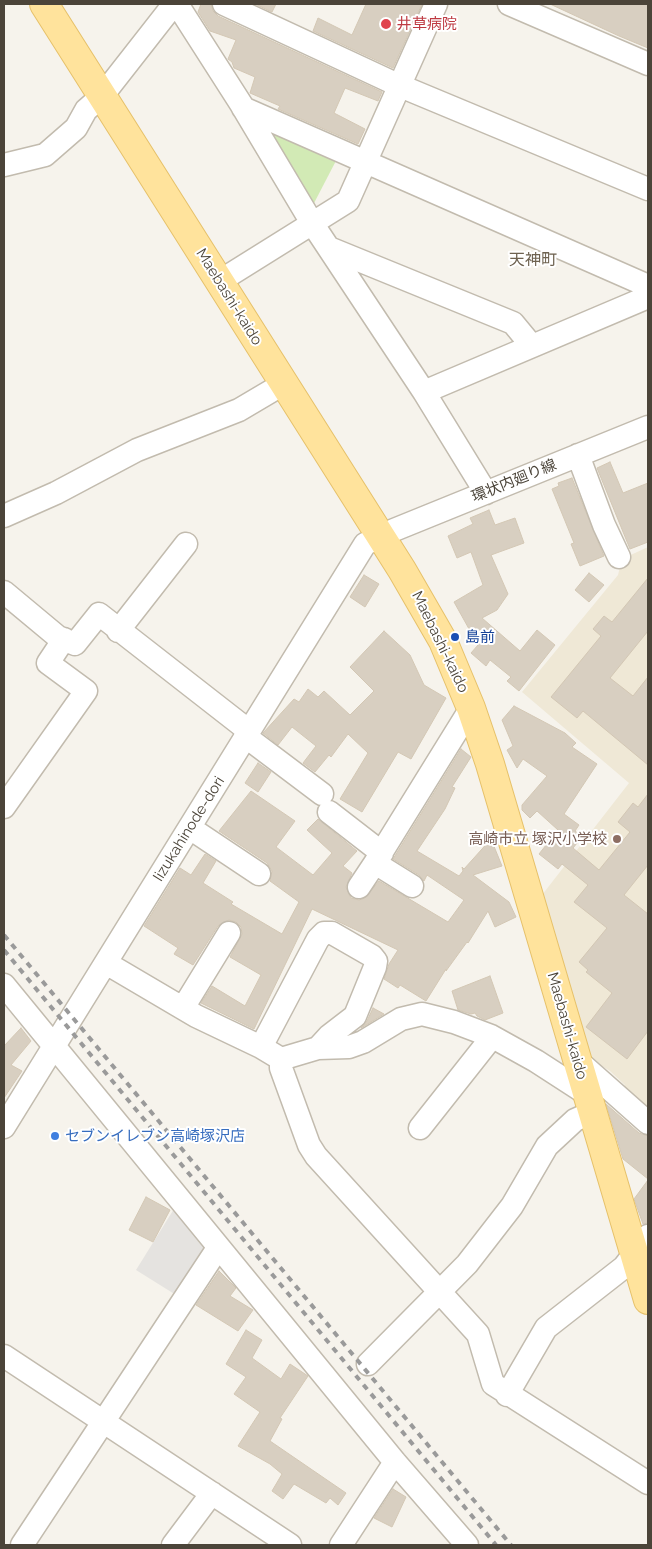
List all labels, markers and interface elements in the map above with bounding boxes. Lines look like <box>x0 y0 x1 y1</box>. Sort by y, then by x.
place label: 井草病院 <box>397 15 457 33</box>
marker: 井草病院 <box>379 17 393 31</box>
street label: Maebashi-kaido <box>192 245 266 349</box>
district label: 天神町 <box>509 250 557 270</box>
street label: 環状内廻り線 <box>469 456 559 506</box>
street label: Maebashi-kaido <box>408 588 472 696</box>
place label: 島前 <box>465 628 495 646</box>
marker: 島前 <box>449 631 461 643</box>
street label: Iizukahinode-dori <box>149 773 229 885</box>
place label: 高崎市立 塚沢小学校 <box>468 830 607 848</box>
marker: 高崎市立 塚沢小学校 <box>611 833 623 845</box>
street label: Maebashi-kaido <box>543 970 591 1082</box>
place label: セブンイレブン高崎塚沢店 <box>65 1127 245 1145</box>
marker: セブンイレブン高崎塚沢店 <box>49 1130 61 1142</box>

